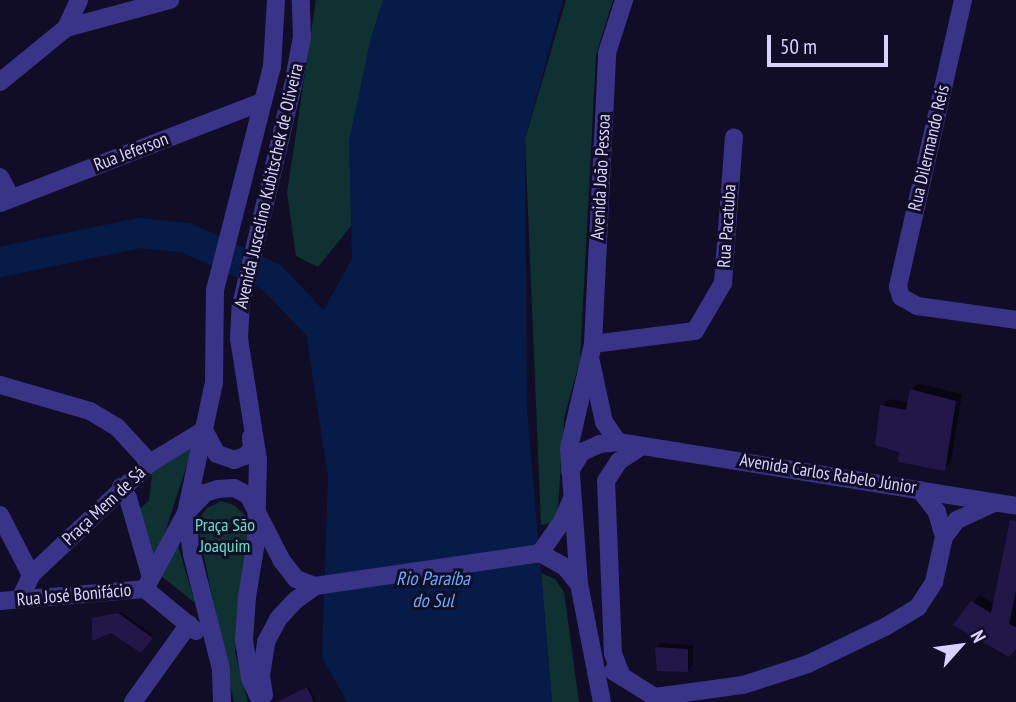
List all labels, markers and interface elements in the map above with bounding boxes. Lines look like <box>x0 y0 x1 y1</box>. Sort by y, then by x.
scale bar <box>771 21 892 65</box>
text: 50 m <box>780 33 817 60</box>
street label: Avenida Juscelino Kubitschek de Oliveira <box>230 61 308 311</box>
street label: Rua Dilermando Reis <box>904 83 954 213</box>
street label: Avenida João Pessoa <box>587 113 615 241</box>
street label: Rua Jeferson <box>91 128 171 176</box>
street label: Rua Pacatuba <box>713 184 741 268</box>
street label: Avenida Carlos Rabelo Júnior <box>738 449 918 499</box>
street label: Praça Mem de Sá <box>58 462 150 550</box>
park label: Praça São Joaquim <box>195 515 255 558</box>
water label: Rio Paraíba do Sul <box>396 568 470 612</box>
street label: Rua José Bonifácio <box>16 579 132 611</box>
north arrow <box>925 611 995 681</box>
text: N <box>966 626 992 646</box>

